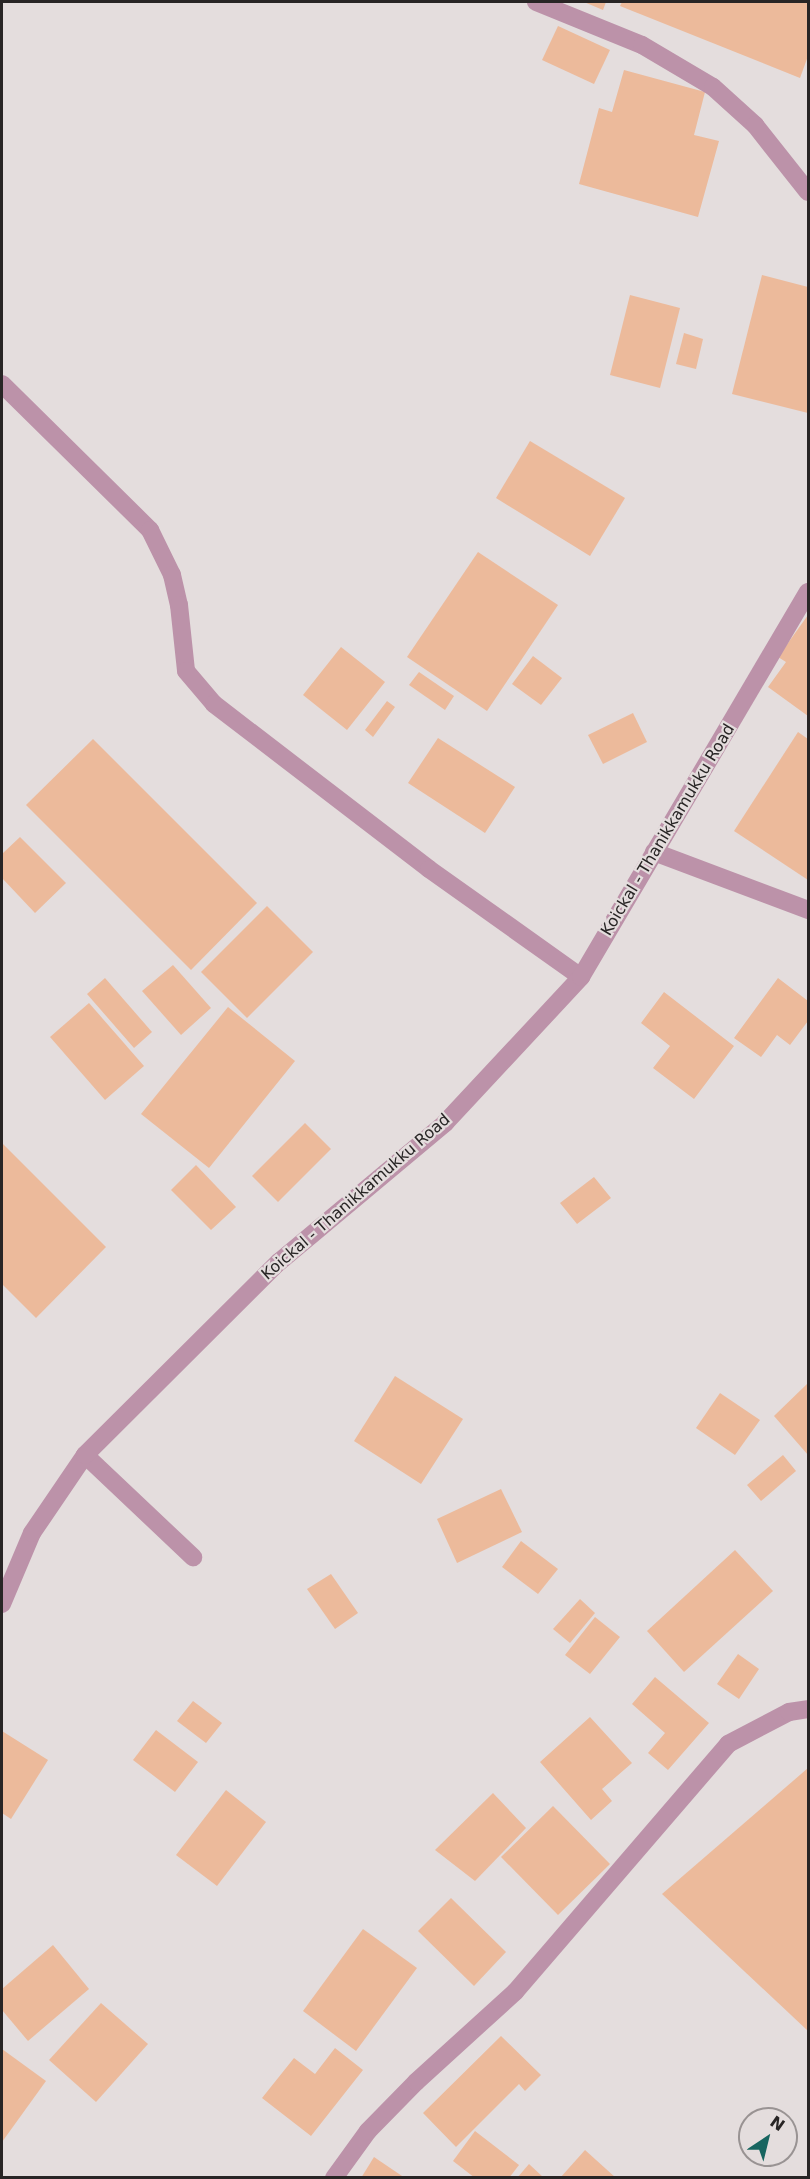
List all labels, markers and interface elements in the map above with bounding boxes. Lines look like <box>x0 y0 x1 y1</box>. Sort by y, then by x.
street label: Koickal - Thanikkamukku Road <box>597 721 739 939</box>
street label: Koickal - Thanikkamukku Road <box>258 1110 454 1284</box>
north arrow <box>738 2107 798 2167</box>
text: N <box>767 2112 788 2135</box>

